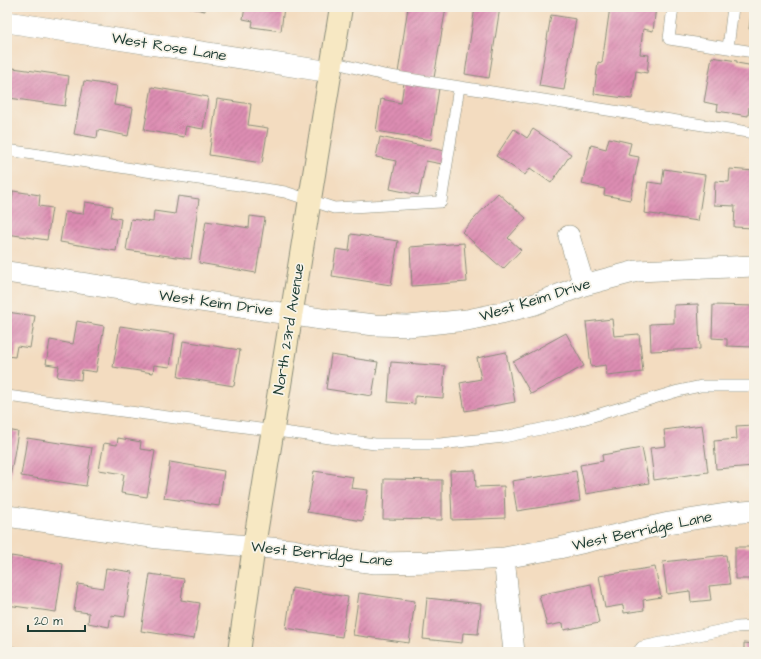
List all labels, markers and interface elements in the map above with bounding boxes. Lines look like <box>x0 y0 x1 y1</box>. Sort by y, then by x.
street label: West Rose Lane <box>110 28 228 66</box>
street label: North 23rd Avenue <box>268 262 310 396</box>
street label: West Keim Drive <box>477 273 593 327</box>
street label: West Keim Drive <box>158 285 274 321</box>
street label: West Berridge Lane <box>570 506 714 557</box>
street label: West Berridge Lane <box>250 536 394 573</box>
scale bar <box>28 607 85 633</box>
text: 20 m <box>34 613 63 630</box>

